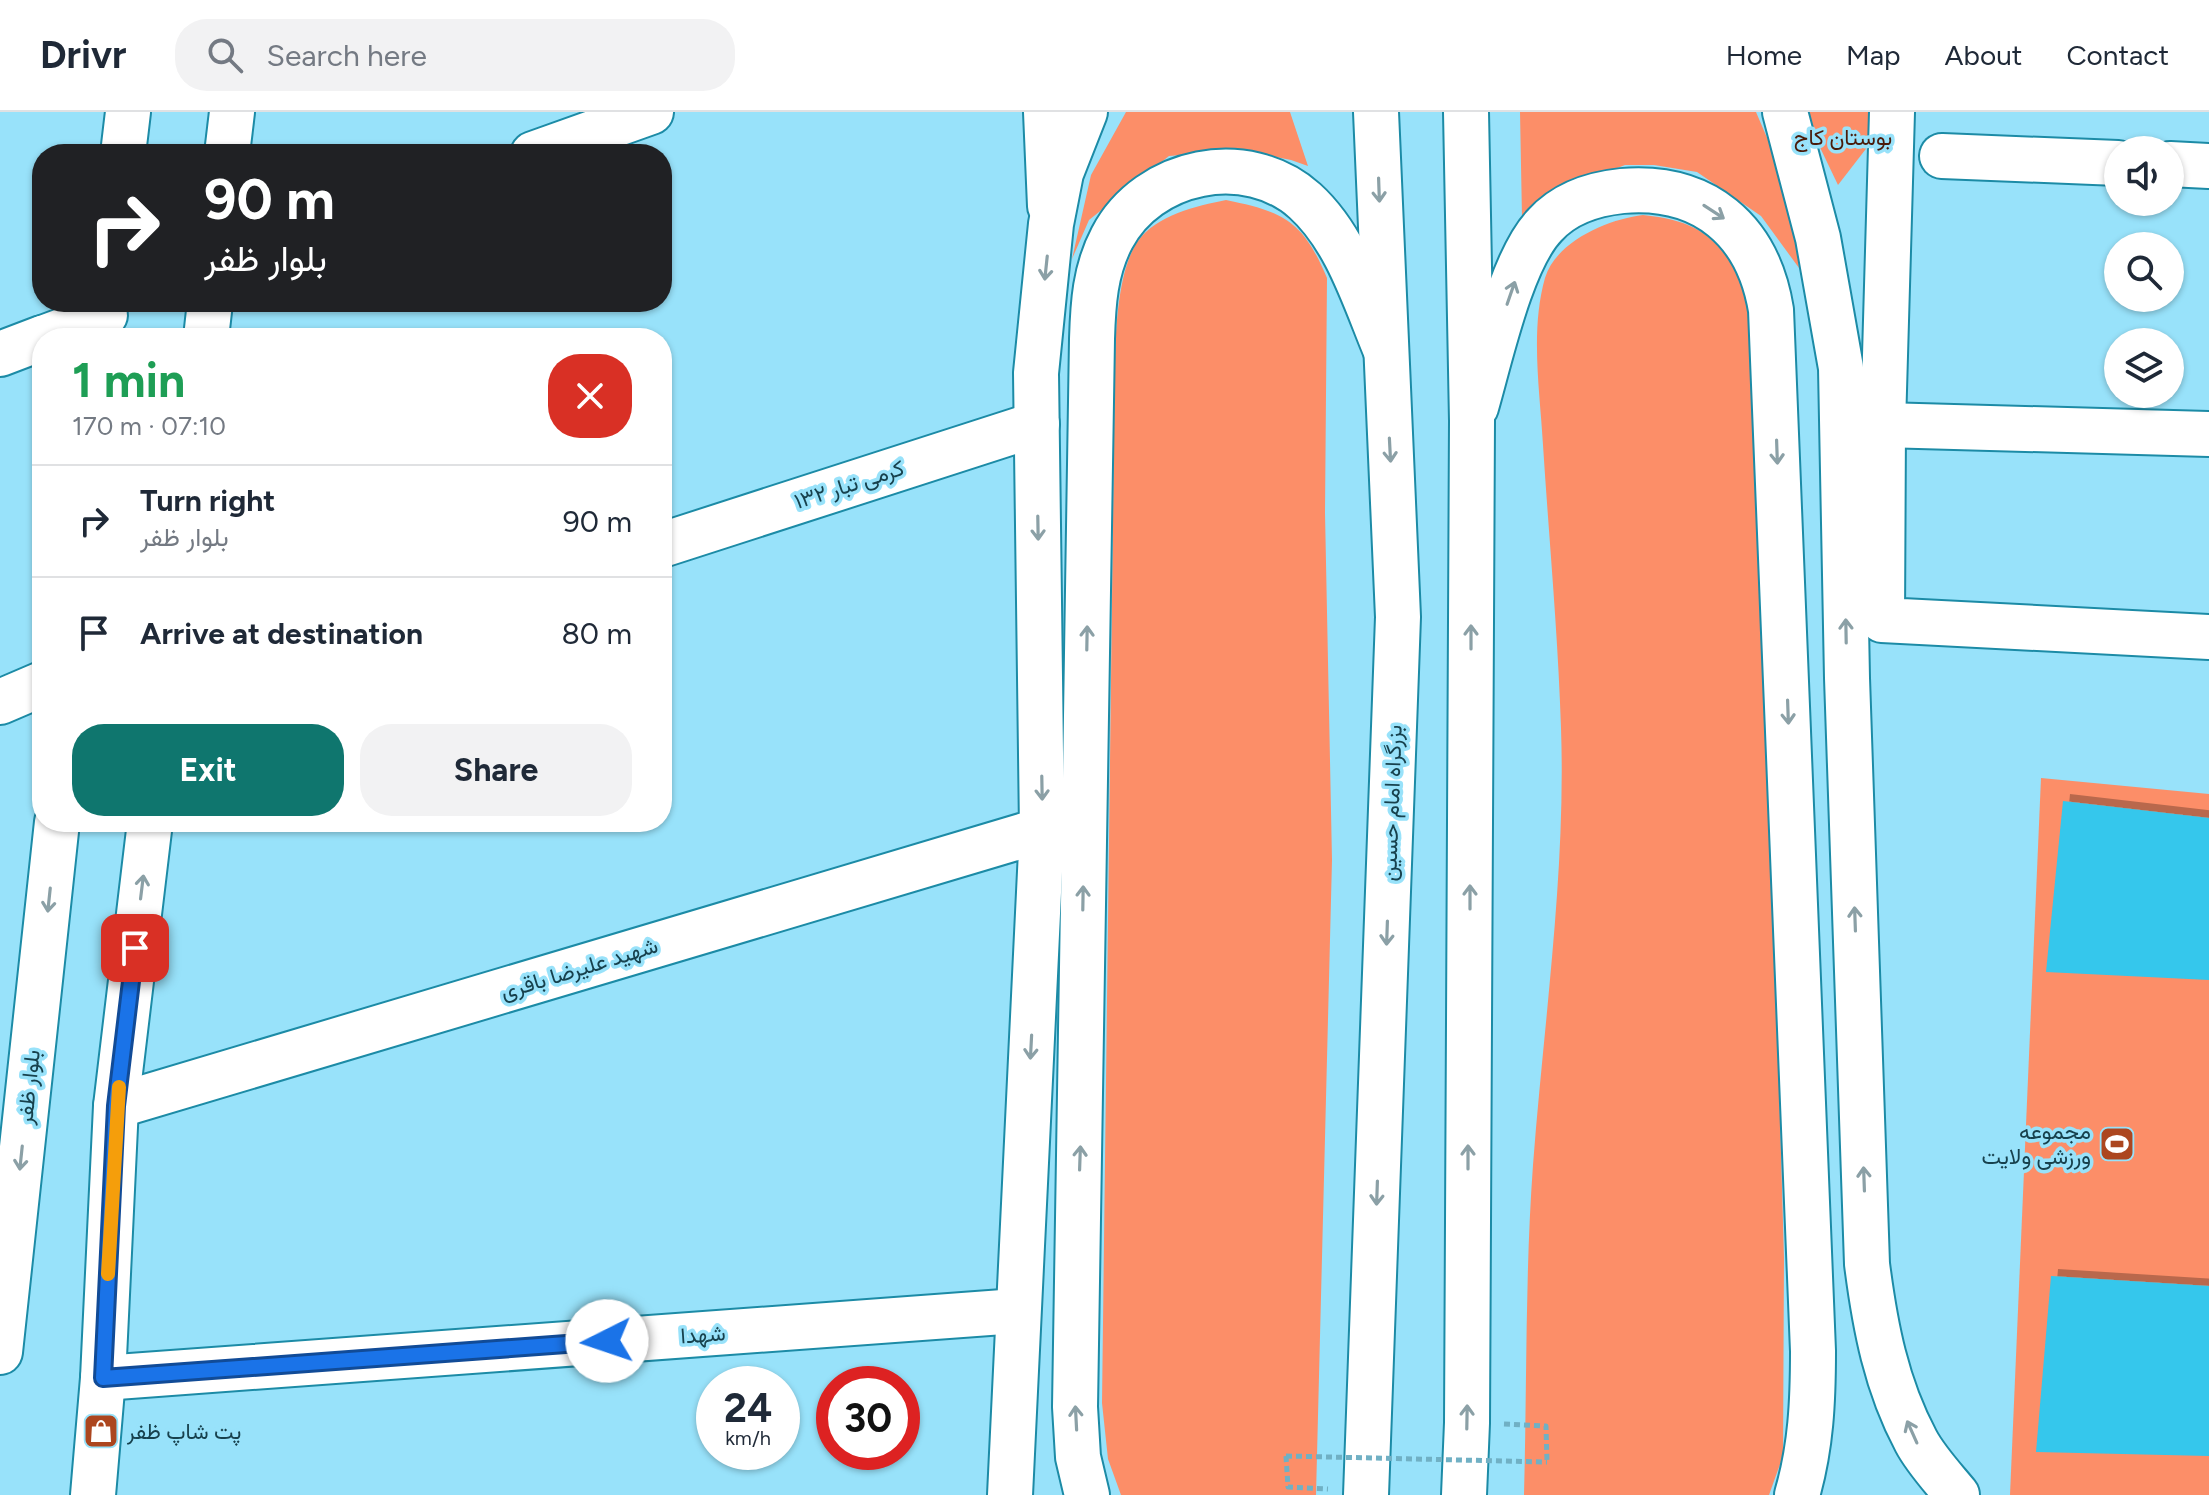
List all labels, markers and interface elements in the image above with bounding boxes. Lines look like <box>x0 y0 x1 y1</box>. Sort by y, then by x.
search box <box>175 19 735 91</box>
text: Drivr <box>40 32 127 78</box>
icon: search <box>203 33 247 77</box>
text: Search here <box>267 37 427 74</box>
text: Home <box>1726 38 1802 72</box>
text: Map <box>1846 38 1901 72</box>
text: About <box>1945 38 2022 72</box>
text: Contact <box>2066 38 2169 72</box>
park label: بوستان کاج <box>1794 124 1892 152</box>
map controls <box>2104 136 2184 408</box>
button: sound <box>2104 136 2184 216</box>
text: 90 m <box>204 166 335 233</box>
icon: right <box>72 176 176 280</box>
one-way arrow <box>1372 176 1387 203</box>
one-way arrow <box>1702 205 1725 221</box>
button: search <box>2104 232 2184 312</box>
text: بلوار ظفر <box>204 237 327 280</box>
one-way arrow <box>1039 254 1054 281</box>
one-way arrow <box>1505 281 1519 306</box>
button: layers <box>2104 328 2184 408</box>
text: 1 min <box>72 351 185 409</box>
button: close <box>548 354 632 438</box>
text: 170 m · 07:10 <box>72 410 226 442</box>
one-way arrow <box>1383 436 1398 463</box>
one-way arrow <box>1770 438 1785 465</box>
street label: کرمی تبار ۱۳۲ <box>791 454 908 515</box>
text: Turn right <box>140 482 275 519</box>
icon: right <box>72 499 116 543</box>
text: 90 m <box>563 503 632 540</box>
one-way arrow <box>1030 514 1046 541</box>
text: بلوار ظفر <box>140 521 229 553</box>
icon: arrive <box>72 611 116 655</box>
text: Arrive at destination <box>140 615 423 652</box>
text: 80 m <box>561 615 632 652</box>
one-way arrow <box>1838 618 1854 645</box>
one-way arrow <box>1463 624 1479 651</box>
one-way arrow <box>1080 625 1095 652</box>
one-way arrow <box>1780 698 1795 725</box>
button: Exit <box>72 724 344 816</box>
button: Share <box>360 724 632 816</box>
street label: بزرگراه امام حسین <box>1375 724 1409 882</box>
one-way arrow <box>1034 774 1049 801</box>
one-way arrow <box>135 875 150 900</box>
one-way arrow <box>1462 884 1478 911</box>
one-way arrow <box>1075 885 1091 912</box>
one-way arrow <box>41 886 56 912</box>
one-way arrow <box>1848 906 1863 933</box>
pin <box>101 914 169 982</box>
one-way arrow <box>1379 919 1394 946</box>
icon: arrive <box>113 926 157 970</box>
street label: شهید علیرضا باقری <box>497 932 661 1005</box>
one-way arrow <box>1023 1033 1038 1060</box>
street label: بلوار ظفر <box>11 1048 46 1127</box>
place label: مجموعه ورزشی ولایت <box>1982 1118 2091 1170</box>
sports icon: مجموعه ورزشی ولایت <box>2098 1125 2136 1163</box>
one-way arrow <box>13 1144 28 1171</box>
one-way arrow <box>1460 1144 1476 1171</box>
one-way arrow <box>1073 1145 1088 1172</box>
one-way arrow <box>1856 1166 1871 1193</box>
one-way arrow <box>1370 1179 1385 1206</box>
position arrow <box>565 1299 649 1383</box>
street label: شهدا <box>680 1319 726 1350</box>
speed limit sign: 30 <box>816 1366 920 1470</box>
text: 24 <box>724 1384 772 1432</box>
one-way arrow <box>1459 1404 1474 1431</box>
one-way arrow <box>1068 1405 1083 1432</box>
shop icon: پت شاپ ظفر <box>82 1412 120 1450</box>
place label: پت شاپ ظفر <box>126 1418 241 1446</box>
one-way arrow <box>1903 1420 1918 1445</box>
text: km/h <box>725 1426 771 1450</box>

